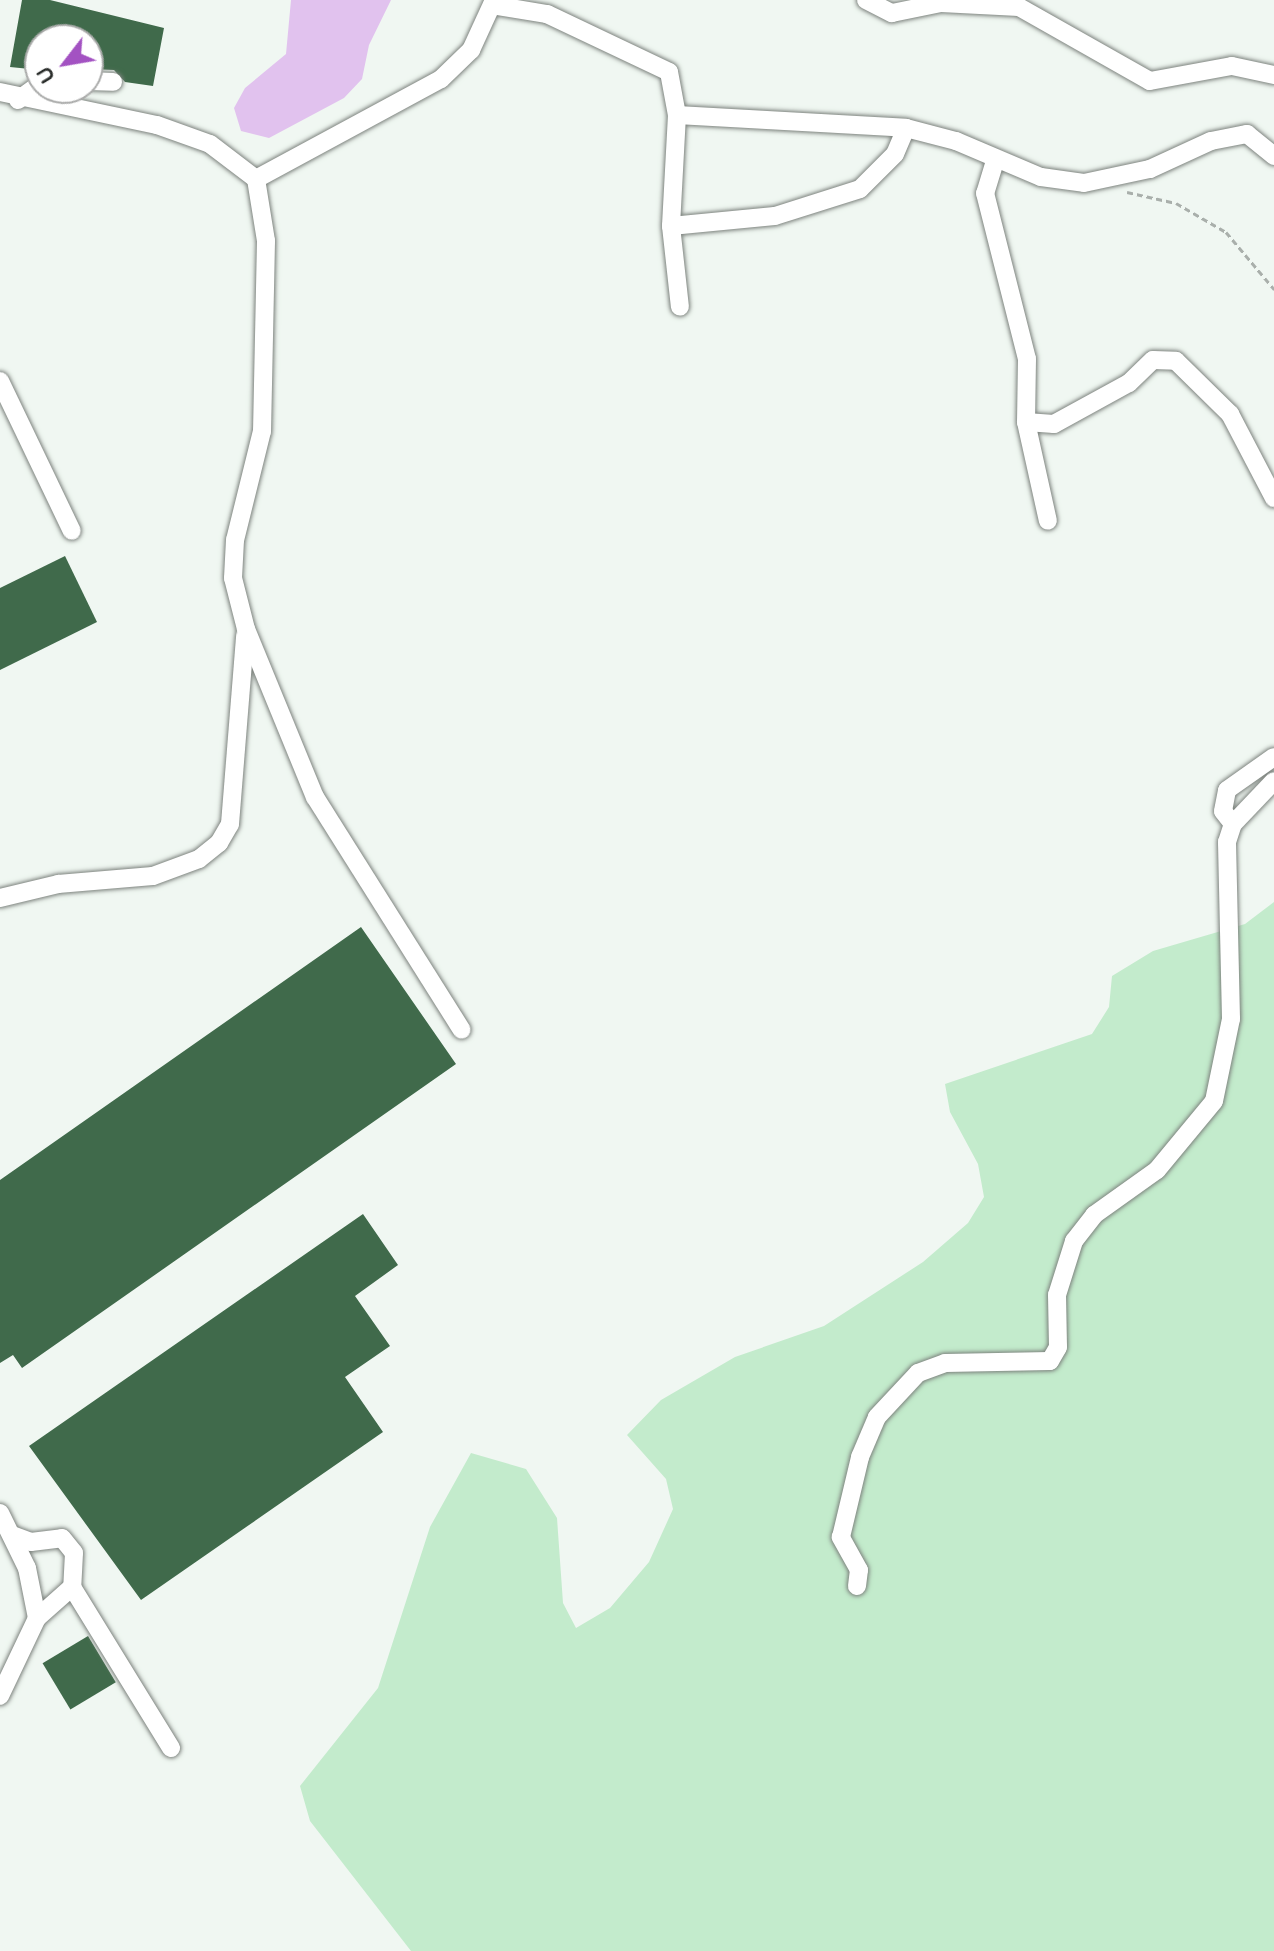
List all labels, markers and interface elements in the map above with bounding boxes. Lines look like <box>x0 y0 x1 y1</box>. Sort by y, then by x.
north arrow <box>24 24 104 104</box>
text: U <box>29 61 61 89</box>

